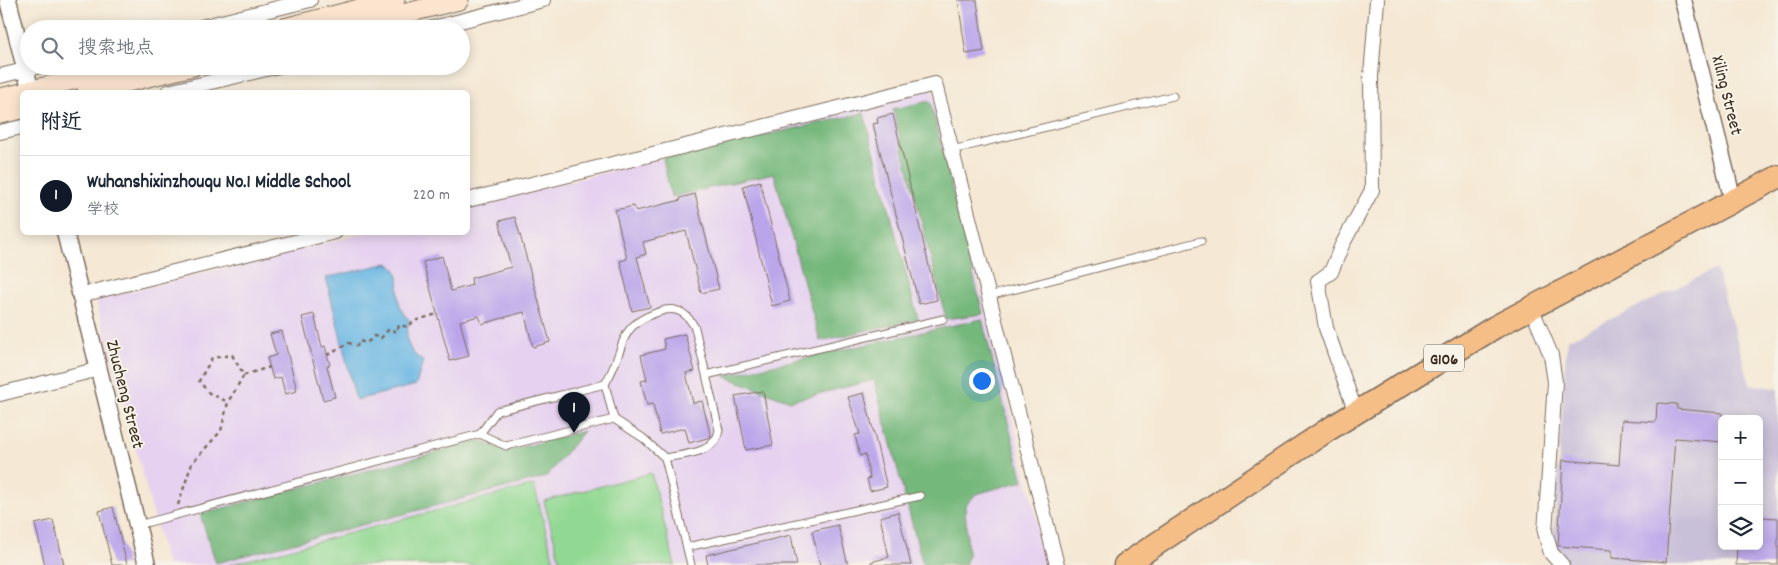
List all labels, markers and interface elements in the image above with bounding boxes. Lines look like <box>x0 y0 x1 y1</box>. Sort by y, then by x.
search box <box>20 20 470 75</box>
icon: search <box>38 34 66 62</box>
text: 搜索地点 <box>78 36 154 63</box>
street label: Xiling Street <box>1704 53 1748 138</box>
text: 附近 <box>40 109 82 139</box>
text: Wuhanshixinzhouqu No.1 Middle School <box>87 170 351 197</box>
text: 1 <box>54 184 58 207</box>
text: 220 m <box>413 184 450 207</box>
text: 学校 <box>87 199 119 222</box>
street label: Zhucheng Street <box>98 338 149 452</box>
road number: G106 <box>1424 344 1464 372</box>
your location <box>969 368 995 394</box>
pin: 1 <box>558 392 590 433</box>
map controls <box>1718 415 1763 550</box>
button: + <box>1718 415 1763 460</box>
button: − <box>1718 460 1763 505</box>
button: layers <box>1718 505 1763 550</box>

